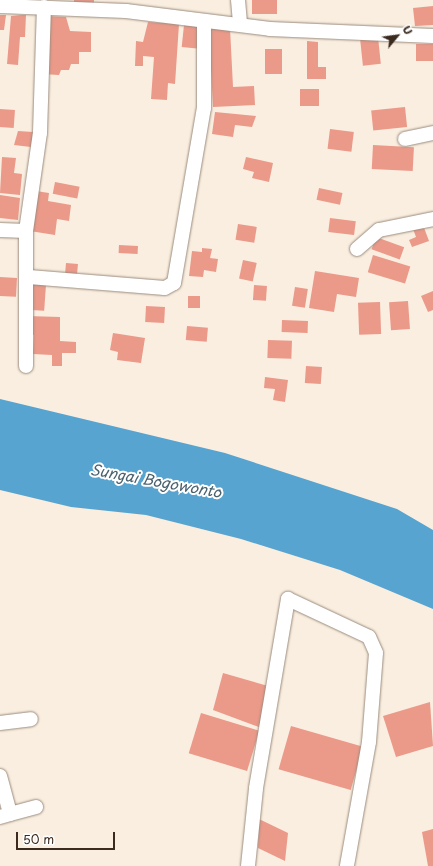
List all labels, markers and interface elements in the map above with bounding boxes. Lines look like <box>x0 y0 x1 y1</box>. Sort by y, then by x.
north arrow <box>377 16 417 56</box>
text: U <box>398 22 417 38</box>
water label: Sungai Bogowonto <box>88 460 224 500</box>
scale bar <box>18 824 117 850</box>
text: 50 m <box>23 830 54 848</box>

